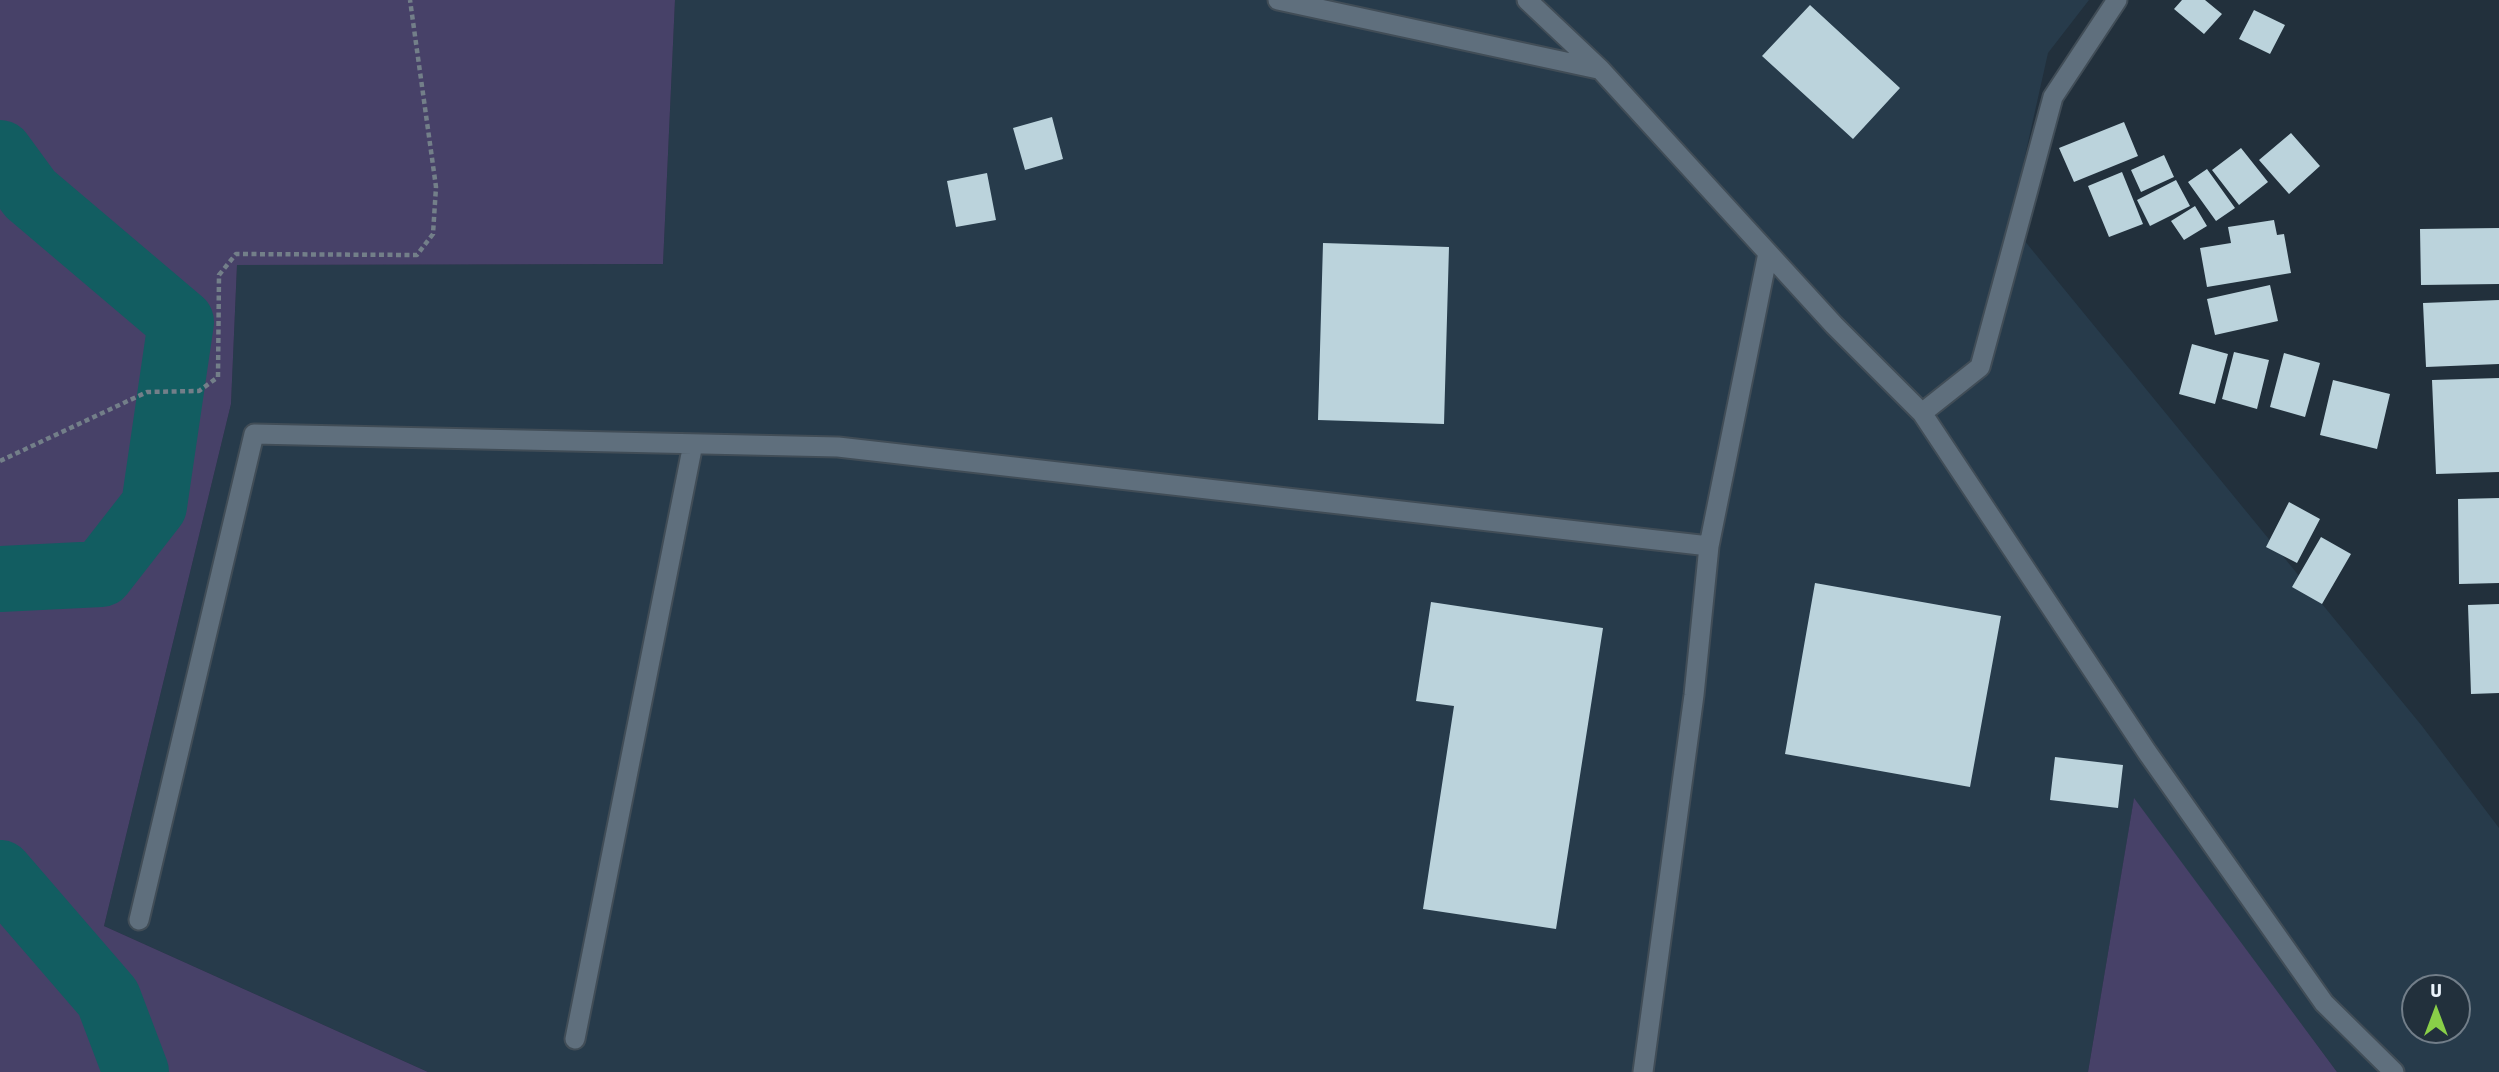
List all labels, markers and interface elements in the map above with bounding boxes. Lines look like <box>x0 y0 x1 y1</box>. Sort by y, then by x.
north arrow <box>2401 974 2471 1044</box>
text: U <box>2430 979 2442 1001</box>

